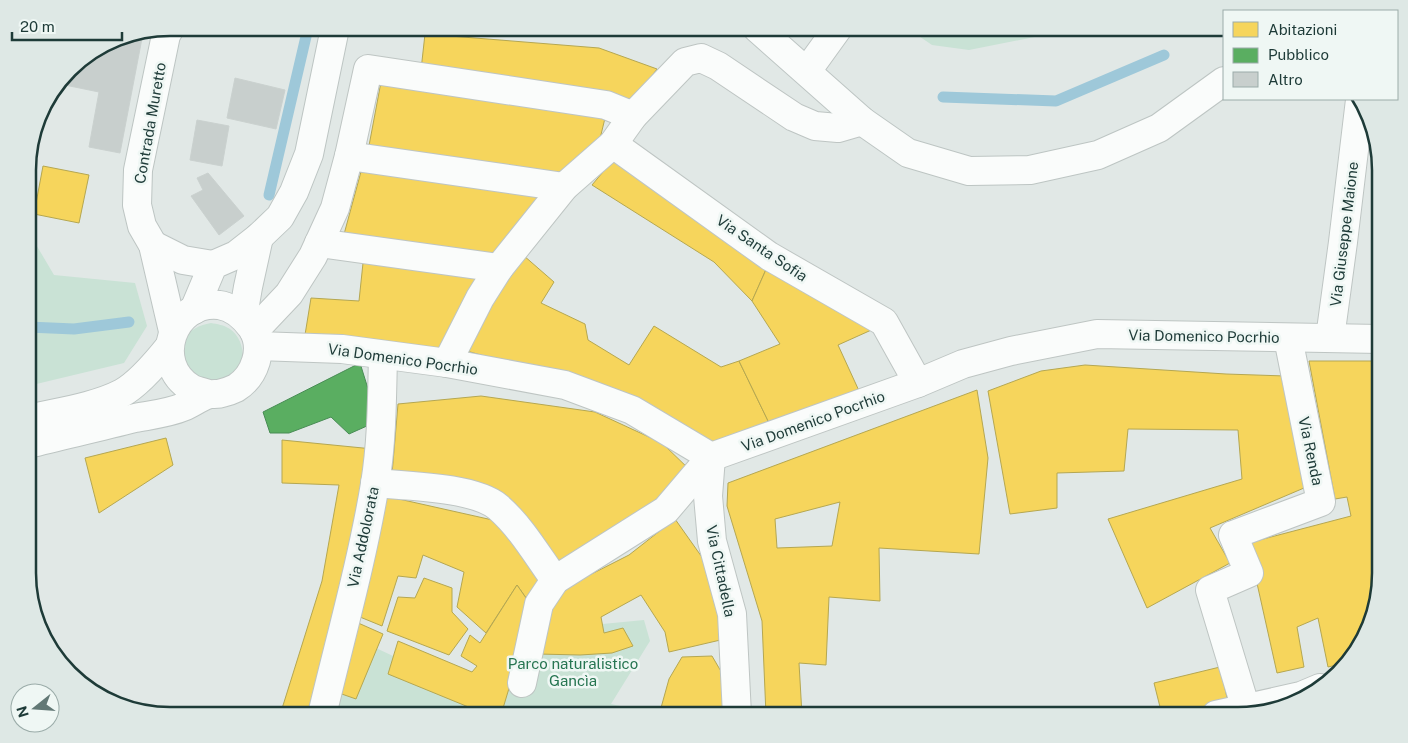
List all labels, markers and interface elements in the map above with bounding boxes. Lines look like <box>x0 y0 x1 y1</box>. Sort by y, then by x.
scale bar <box>12 10 122 42</box>
legend <box>1223 10 1398 100</box>
text: 20 m <box>20 18 55 35</box>
text: Abitazioni <box>1268 21 1337 38</box>
text: Pubblico <box>1268 46 1329 63</box>
street label: Contrada Muretto <box>131 61 169 185</box>
text: Altro <box>1268 71 1303 88</box>
street label: Via Giuseppe Maione <box>1327 160 1361 308</box>
street label: Via Santa Sofia <box>713 211 811 285</box>
street label: Via Domenico Pocrhio <box>1128 326 1280 346</box>
street label: Via Domenico Pocrhio <box>327 340 479 378</box>
street label: Via Domenico Pocrhio <box>739 387 887 455</box>
street label: Via Renda <box>1295 415 1327 487</box>
street label: Via Addolorata <box>344 485 382 589</box>
street label: Via Cittadella <box>703 524 739 618</box>
park label: Parco naturalistico Gancìa <box>508 655 638 689</box>
north arrow <box>10 683 60 733</box>
text: N <box>13 704 32 719</box>

